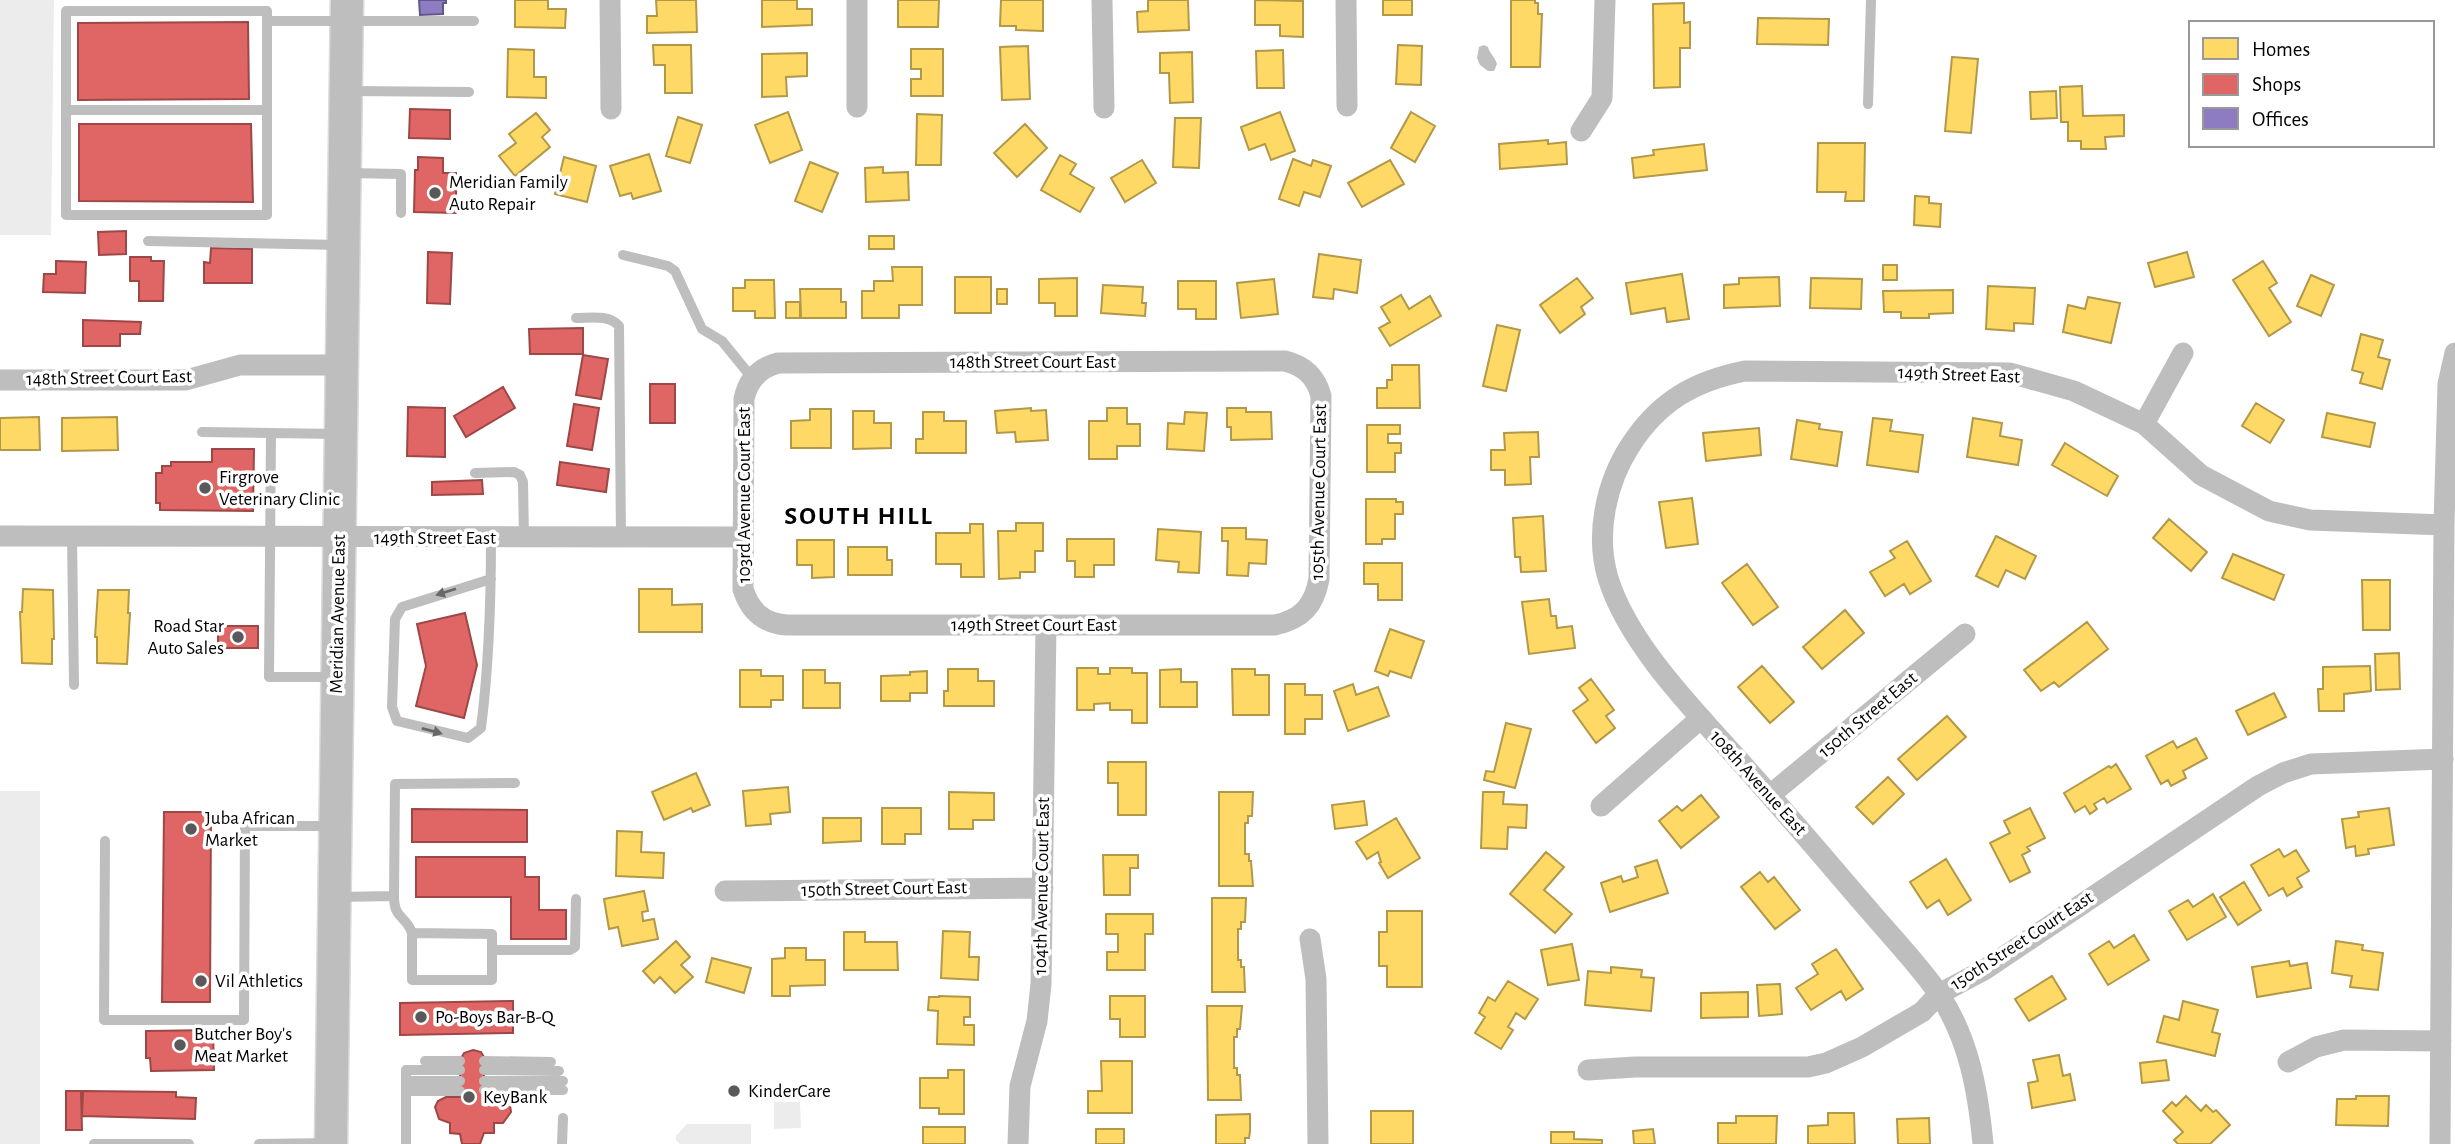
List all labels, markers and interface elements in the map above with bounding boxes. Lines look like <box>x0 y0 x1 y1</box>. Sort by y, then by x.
legend <box>2189 21 2434 147</box>
text: Homes <box>2252 39 2310 60</box>
text: Shops <box>2252 74 2301 95</box>
text: Offices <box>2252 109 2309 130</box>
place label: Meridian Family Auto Repair <box>449 173 568 214</box>
marker: Meridian Family Auto Repair <box>427 185 443 201</box>
street label: 148th Street Court East <box>950 353 1116 372</box>
street label: 149th Street East <box>1898 363 2020 387</box>
street label: 148th Street Court East <box>26 367 192 389</box>
street label: 105th Avenue Court East <box>1308 404 1330 580</box>
street label: 103rd Avenue Court East <box>735 407 754 583</box>
place label: Firgrove Veterinary Clinic <box>219 468 340 509</box>
marker: Firgrove Veterinary Clinic <box>197 480 213 496</box>
district label: SOUTH HILL <box>784 503 934 529</box>
street label: 149th Street East <box>374 529 496 548</box>
street label: Meridian Avenue East <box>327 534 349 694</box>
one-way arrow <box>436 588 457 598</box>
street label: 149th Street Court East <box>951 616 1117 635</box>
place label: Road Star Auto Sales <box>148 617 224 658</box>
marker: Road Star Auto Sales <box>230 629 246 645</box>
street label: 150th Street East <box>1815 668 1921 762</box>
one-way arrow <box>422 726 443 736</box>
street label: 108th Avenue East <box>1706 727 1810 839</box>
street label: 104th Avenue Court East <box>1031 797 1053 975</box>
place label: Juba African Market <box>205 809 295 850</box>
marker: Juba African Market <box>183 821 199 837</box>
street label: 150th Street Court East <box>801 878 967 900</box>
street label: 150th Street Court East <box>1947 888 2097 994</box>
place label: Vil Athletics <box>215 972 303 991</box>
marker: Vil Athletics <box>193 973 209 989</box>
place label: Po-Boys Bar-B-Q <box>435 1008 556 1027</box>
marker: Po-Boys Bar-B-Q <box>413 1009 429 1025</box>
place label: Butcher Boy's Meat Market <box>194 1025 292 1066</box>
marker: Butcher Boy's Meat Market <box>172 1037 188 1053</box>
place label: KinderCare <box>748 1082 831 1101</box>
marker: KinderCare <box>726 1083 742 1099</box>
place label: KeyBank <box>483 1088 547 1107</box>
marker: KeyBank <box>461 1089 477 1105</box>

